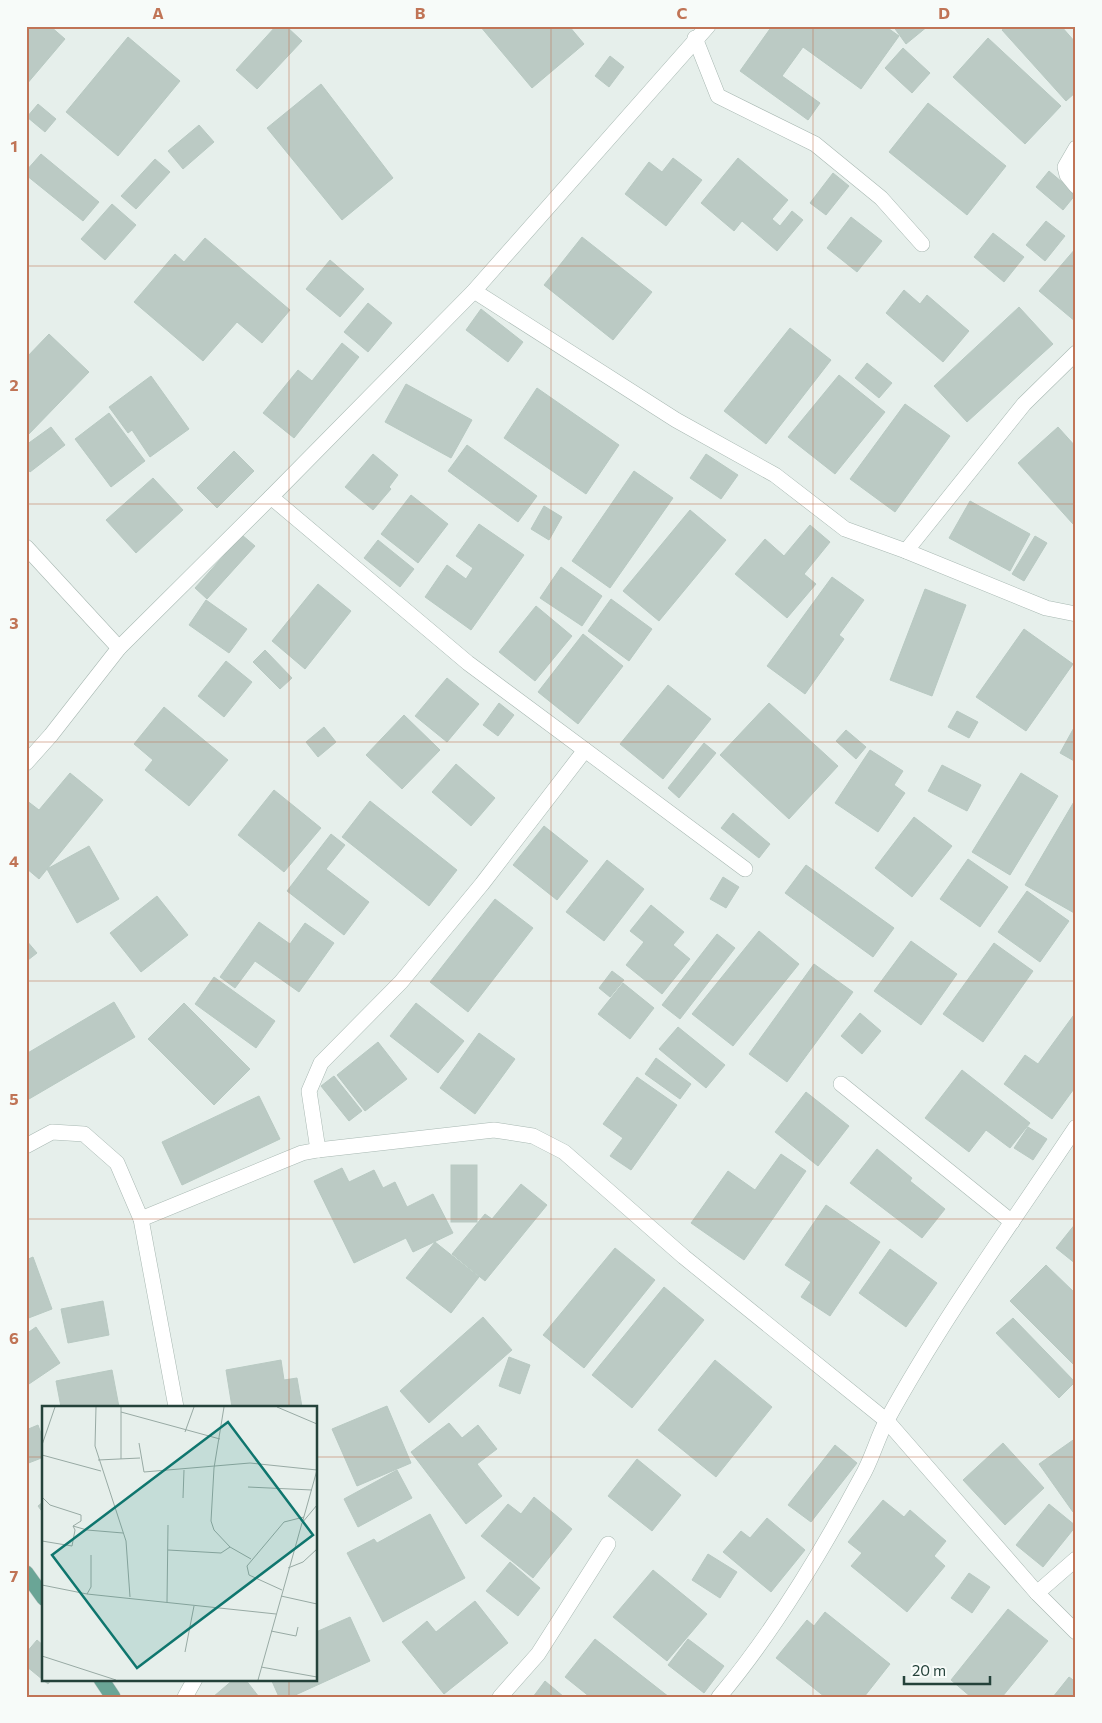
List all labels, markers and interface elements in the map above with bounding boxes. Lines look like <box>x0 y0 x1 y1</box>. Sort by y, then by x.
text: A <box>152 3 164 22</box>
text: B <box>415 3 426 22</box>
text: C <box>677 3 688 22</box>
text: D <box>938 3 950 22</box>
text: 1 <box>10 136 18 155</box>
text: 2 <box>9 375 19 394</box>
text: 3 <box>9 613 19 632</box>
text: 4 <box>9 851 19 870</box>
text: 5 <box>9 1089 19 1108</box>
text: 6 <box>9 1328 19 1347</box>
inset map <box>42 1406 318 1680</box>
text: 7 <box>10 1566 19 1585</box>
scale bar <box>904 1653 991 1685</box>
text: 20 m <box>912 1661 946 1679</box>

